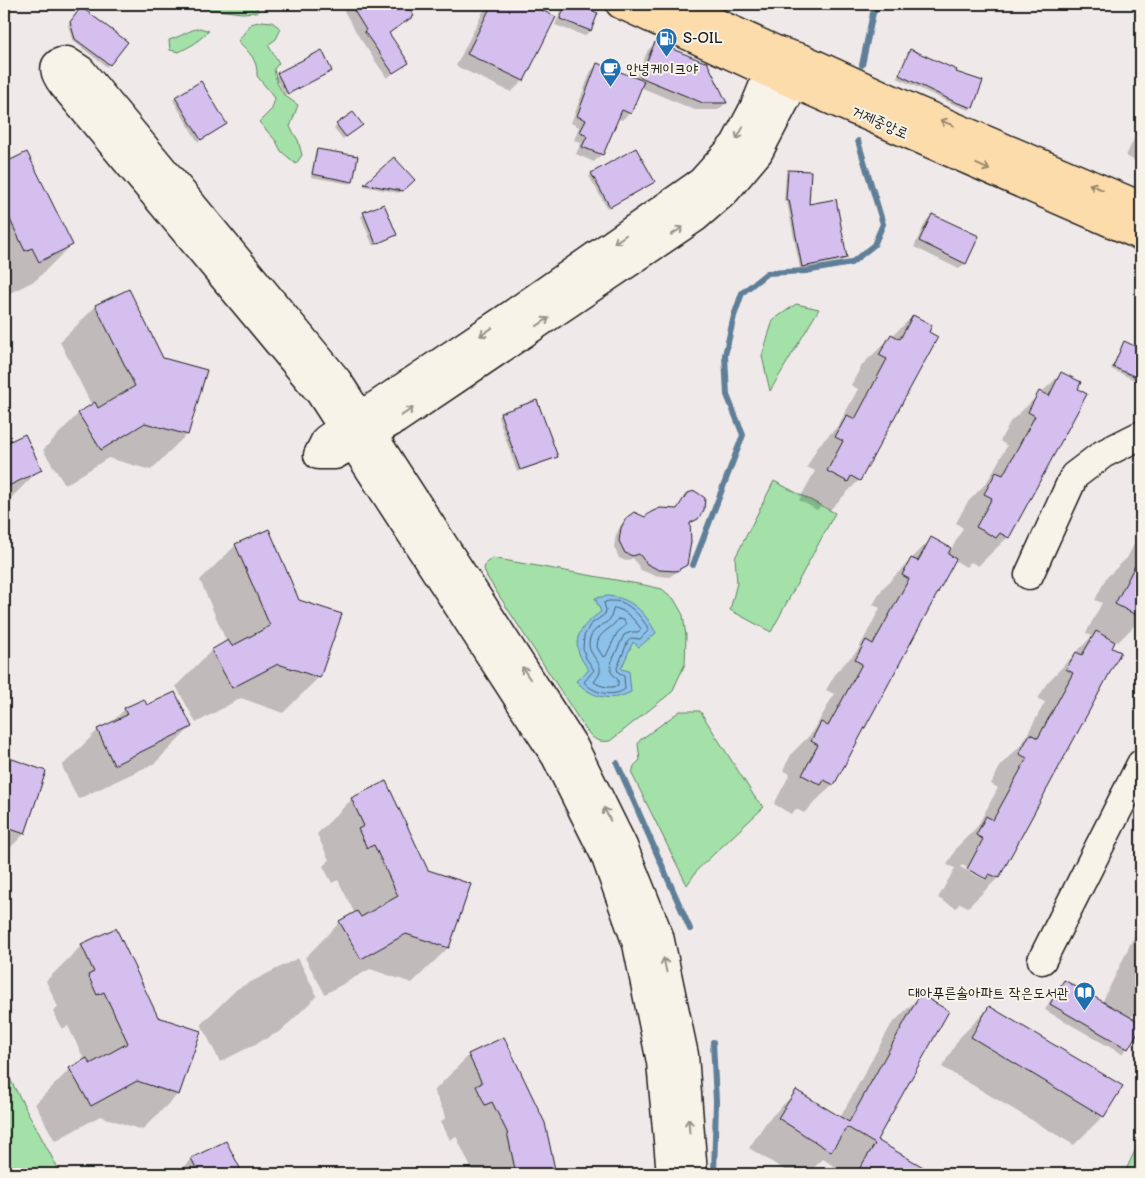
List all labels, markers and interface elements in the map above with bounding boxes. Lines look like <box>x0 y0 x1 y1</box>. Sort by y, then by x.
fuel station icon: S-OIL <box>655 26 679 57</box>
place label: S-OIL <box>683 29 723 48</box>
cafe icon: 안녕케이크야 <box>598 57 622 88</box>
place label: 안녕케이크야 <box>626 60 698 79</box>
street label: 거제중앙로 <box>848 102 911 143</box>
one-way arrow <box>940 118 955 127</box>
one-way arrow <box>735 125 745 140</box>
one-way arrow <box>975 162 990 172</box>
one-way arrow <box>1089 181 1104 191</box>
one-way arrow <box>669 225 683 235</box>
one-way arrow <box>613 234 627 244</box>
one-way arrow <box>535 317 549 327</box>
one-way arrow <box>480 327 494 337</box>
one-way arrow <box>400 407 414 417</box>
one-way arrow <box>521 667 531 681</box>
one-way arrow <box>602 807 611 822</box>
one-way arrow <box>660 958 669 974</box>
library icon: 대아푸른솔아파트 작은도서관 <box>1073 981 1097 1012</box>
place label: 대아푸른솔아파트 작은도서관 <box>908 984 1069 1003</box>
one-way arrow <box>685 1118 694 1134</box>

